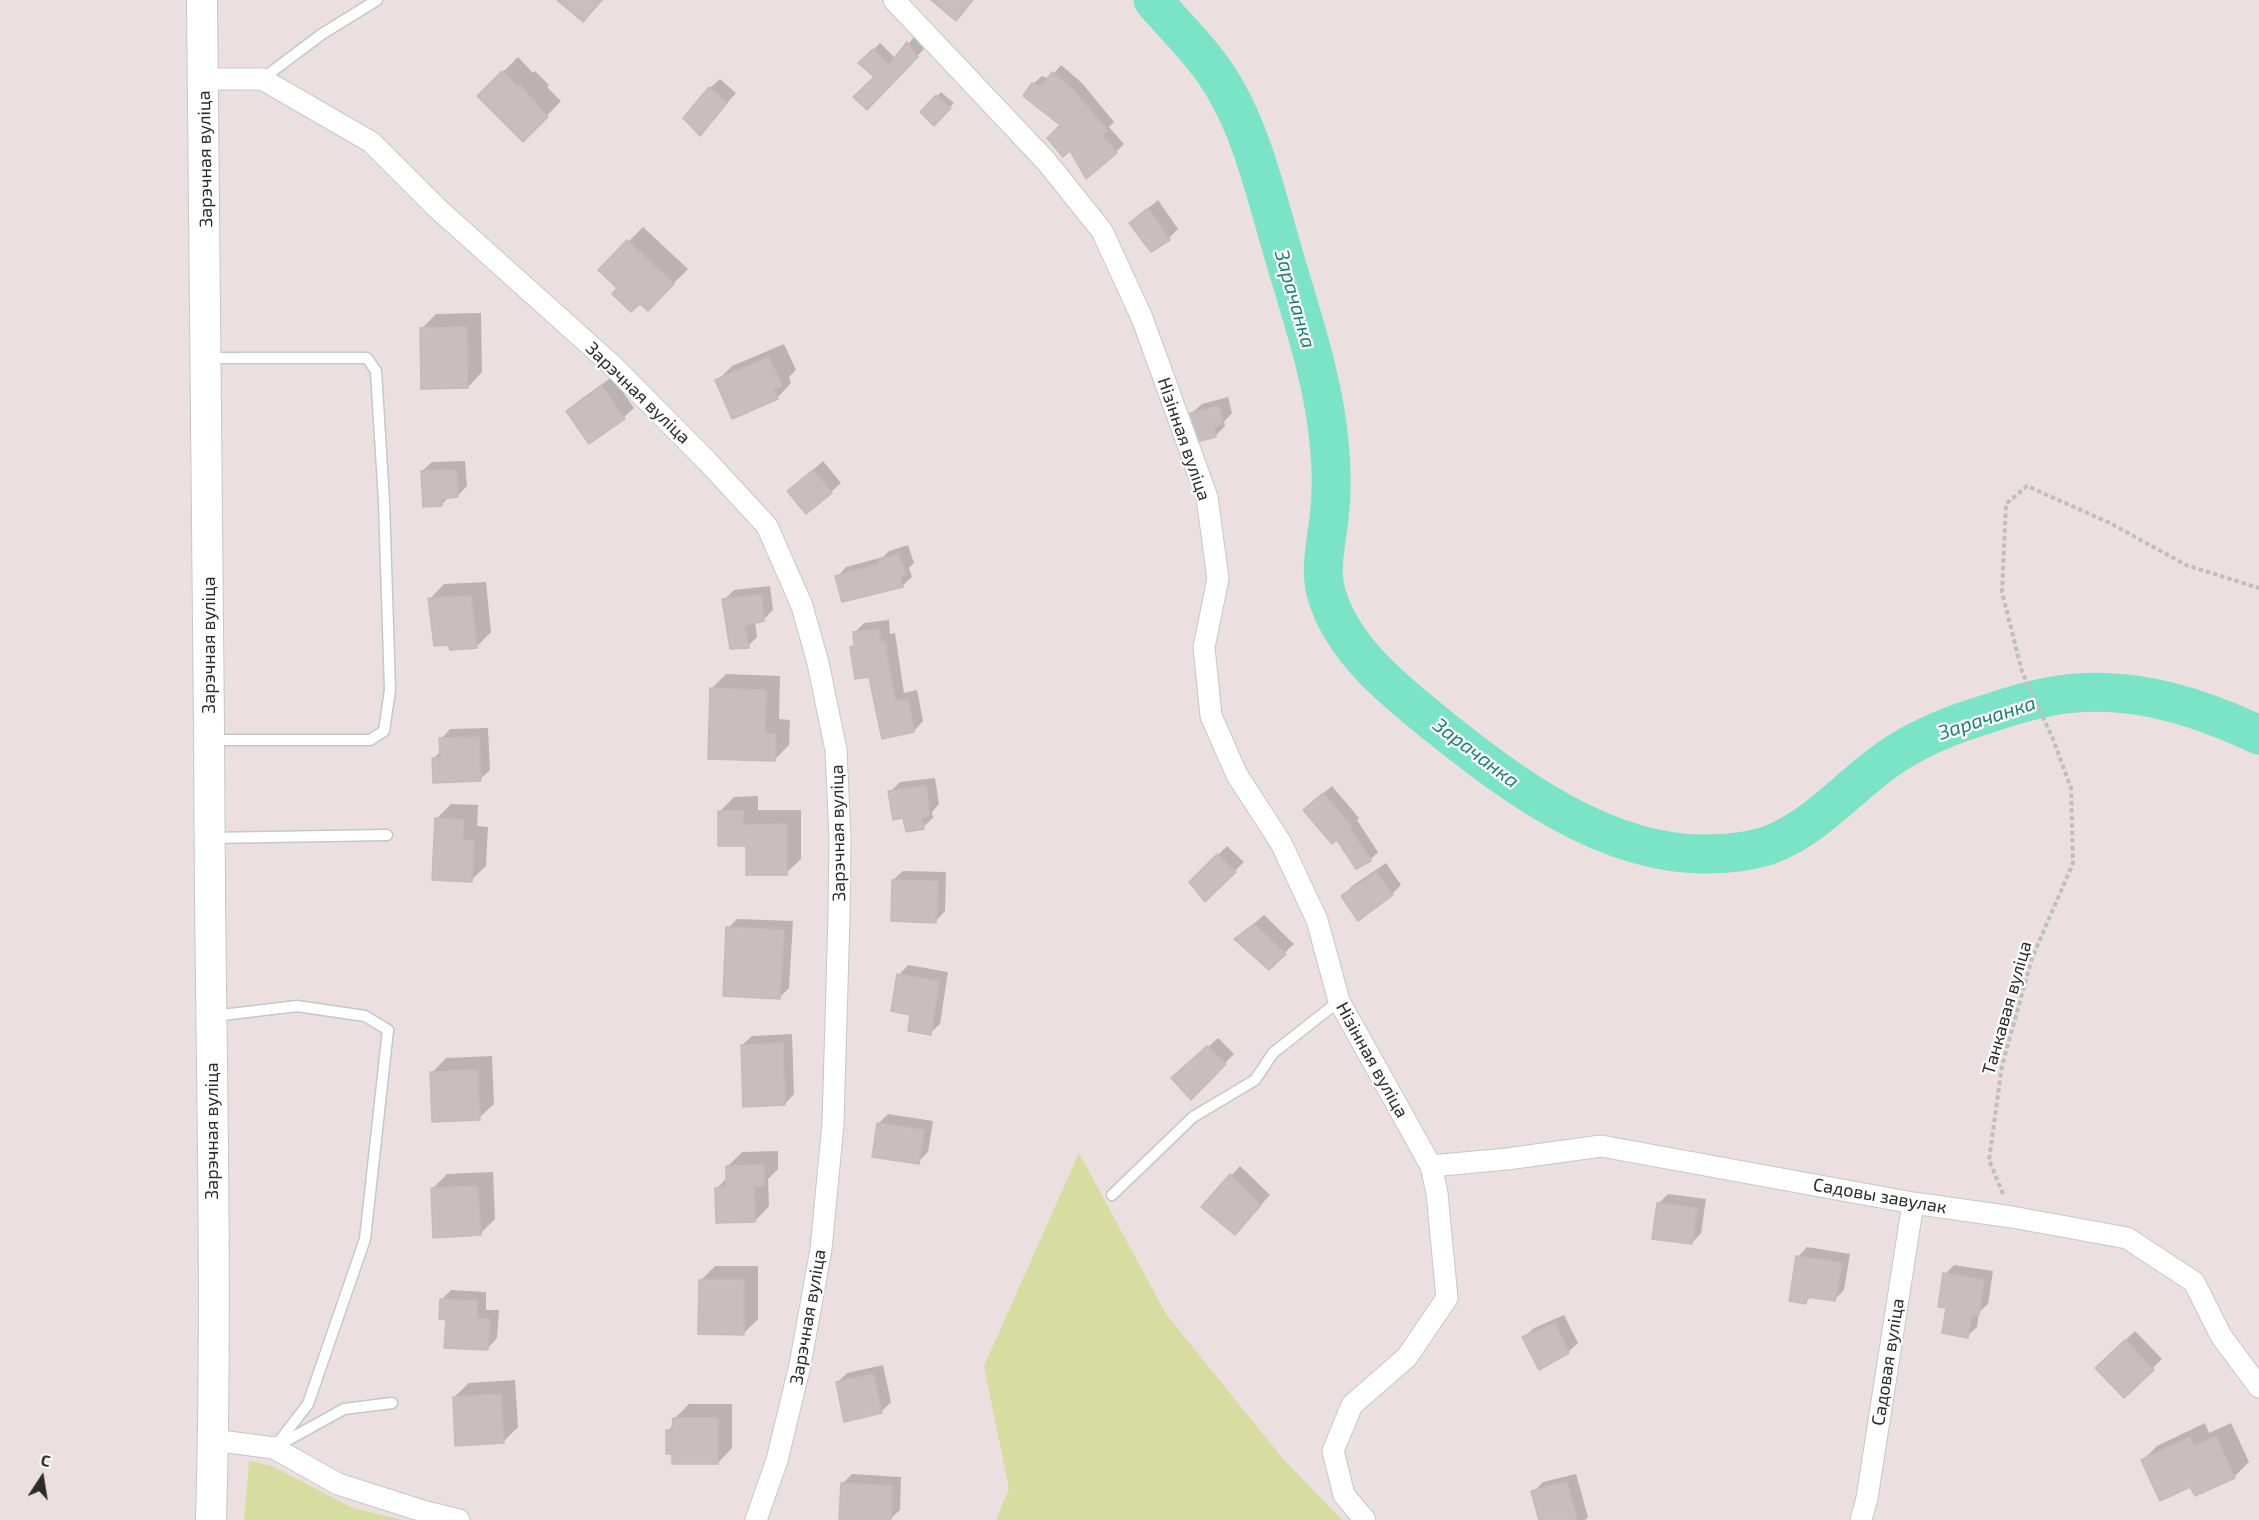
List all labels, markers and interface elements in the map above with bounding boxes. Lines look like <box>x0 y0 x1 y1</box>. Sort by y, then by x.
street label: Зарэчная вуліца <box>193 90 217 228</box>
water label: Зарачанка <box>1269 247 1321 351</box>
street label: Зарэчная вуліца <box>581 338 695 448</box>
street label: Нізінная вуліца <box>1153 375 1215 503</box>
street label: Зарэчная вуліца <box>198 576 220 714</box>
water label: Зарачанка <box>1935 691 2039 745</box>
water label: Зарачанка <box>1428 713 1524 793</box>
street label: Зарэчная вуліца <box>826 764 850 902</box>
street label: Танкавая вуліца <box>1978 939 2036 1077</box>
street label: Нізінная вуліца <box>1331 998 1413 1122</box>
street label: Зарэчная вуліца <box>201 1062 223 1200</box>
street label: Садовы завулак <box>1811 1174 1949 1218</box>
street label: Зарэчная вуліца <box>785 1248 831 1386</box>
street label: Садовая вуліца <box>1867 1297 1909 1427</box>
north arrow <box>12 1448 72 1508</box>
text: С <box>39 1450 52 1470</box>

